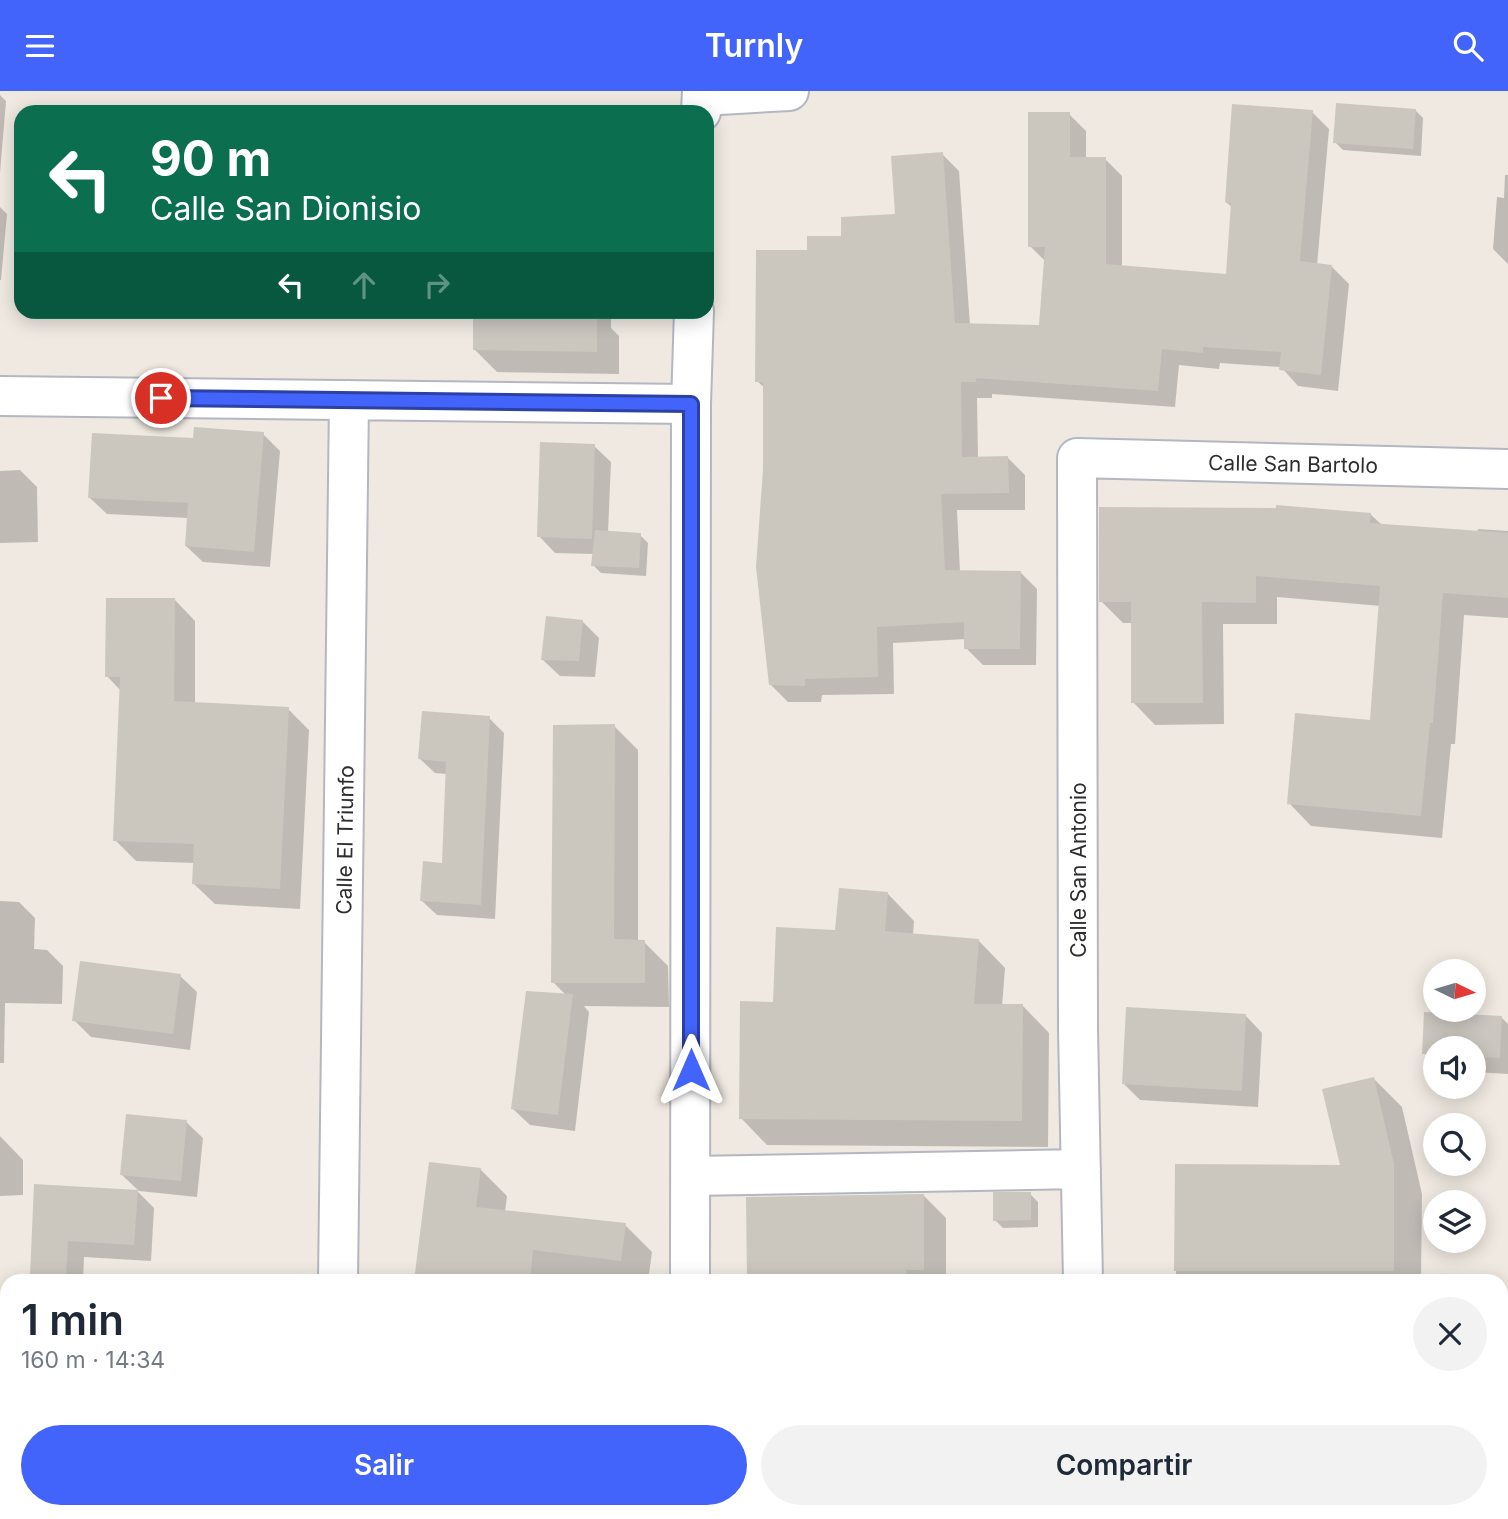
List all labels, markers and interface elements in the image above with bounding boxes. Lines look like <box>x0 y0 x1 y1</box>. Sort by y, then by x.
text: Turnly <box>705 26 803 65</box>
icon: menu <box>21 27 59 65</box>
icon: search <box>1449 27 1487 65</box>
text: 90 m <box>150 129 271 188</box>
icon: left <box>35 133 126 224</box>
text: Calle San Dionisio <box>150 189 421 228</box>
icon: left <box>272 266 310 304</box>
icon: ahead <box>345 266 383 304</box>
icon: right <box>418 266 456 304</box>
pin <box>131 368 191 428</box>
icon: arrive <box>142 379 180 417</box>
street label: Calle San Bartolo <box>1208 450 1378 478</box>
street label: Calle El Triunfo <box>331 765 359 915</box>
street label: Calle San Antonio <box>1066 782 1091 958</box>
north arrow <box>1423 959 1486 1022</box>
map controls <box>1423 959 1486 1253</box>
position arrow <box>654 1033 728 1107</box>
button: sound <box>1423 1036 1486 1099</box>
button: search <box>1423 1113 1486 1176</box>
button: layers <box>1423 1190 1486 1253</box>
text: 1 min <box>21 1294 124 1345</box>
button: close <box>1413 1297 1487 1371</box>
text: 160 m · 14:34 <box>21 1346 165 1374</box>
button: Salir <box>21 1425 747 1505</box>
button: Compartir <box>761 1425 1487 1505</box>

